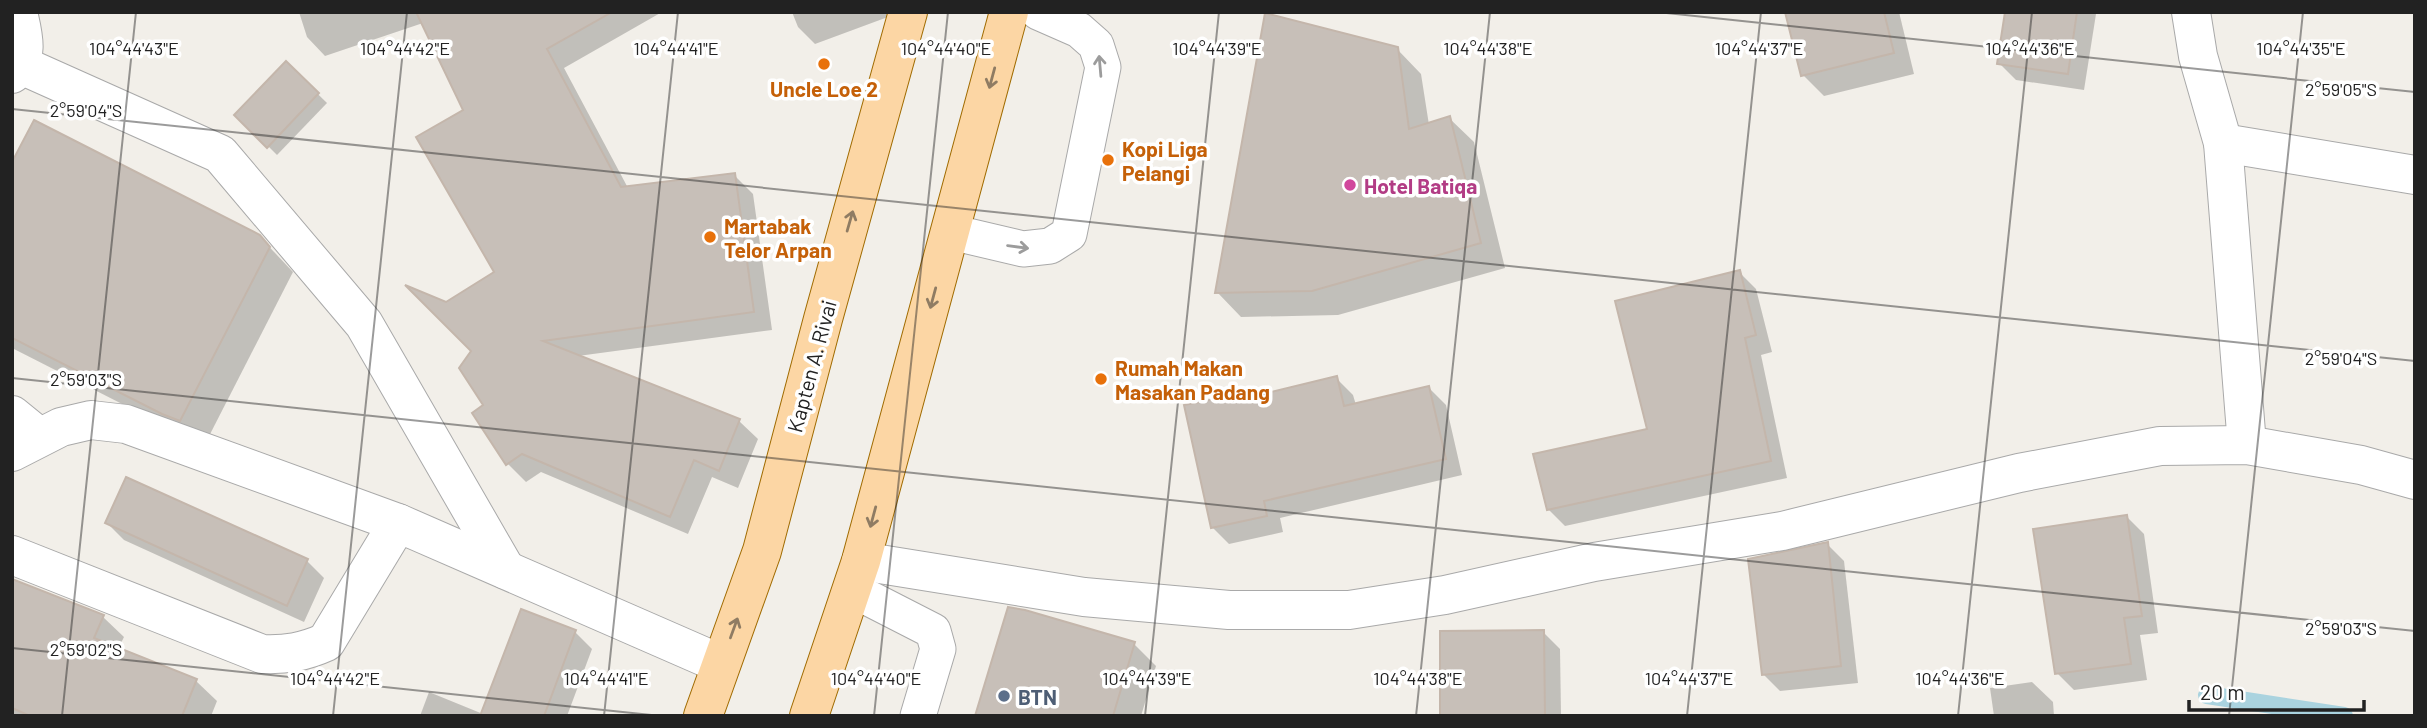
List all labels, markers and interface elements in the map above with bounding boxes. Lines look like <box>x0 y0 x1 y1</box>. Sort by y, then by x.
text: 104°44'43"E <box>89 37 179 59</box>
text: 104°44'42"E <box>360 37 450 59</box>
text: 104°44'41"E <box>633 37 719 59</box>
text: 104°44'40"E <box>901 37 991 59</box>
text: 104°44'39"E <box>1172 37 1262 59</box>
text: 104°44'38"E <box>1443 37 1533 59</box>
text: 104°44'37"E <box>1715 37 1803 59</box>
text: 104°44'36"E <box>1985 37 2075 59</box>
text: 104°44'35"E <box>2256 37 2346 59</box>
one-way arrow <box>1093 55 1106 77</box>
marker: Uncle Loe 2 <box>816 56 832 72</box>
one-way arrow <box>985 66 998 89</box>
place label: Uncle Loe 2 <box>770 76 878 101</box>
text: 2°59'05"S <box>2305 78 2377 100</box>
text: 2°59'04"S <box>50 99 122 121</box>
place label: Kopi Liga Pelangi <box>1122 136 1208 185</box>
marker: Kopi Liga Pelangi <box>1100 152 1116 168</box>
place label: Hotel Batiqa <box>1364 173 1477 198</box>
marker: Hotel Batiqa <box>1342 177 1358 193</box>
one-way arrow <box>844 210 857 233</box>
place label: Martabak Telor Arpan <box>724 213 832 262</box>
marker: Martabak Telor Arpan <box>702 229 718 245</box>
one-way arrow <box>1006 241 1028 254</box>
one-way arrow <box>926 286 939 309</box>
street label: Kapten A. Rivai <box>781 297 841 435</box>
text: 2°59'04"S <box>2305 347 2377 369</box>
place label: Rumah Makan Masakan Padang <box>1115 355 1270 404</box>
text: 2°59'03"S <box>50 368 122 390</box>
marker: Rumah Makan Masakan Padang <box>1093 371 1109 387</box>
one-way arrow <box>866 506 879 528</box>
text: 2°59'03"S <box>2305 617 2377 639</box>
one-way arrow <box>729 618 741 640</box>
text: 2°59'02"S <box>50 638 122 660</box>
text: 104°44'42"E <box>290 667 380 689</box>
text: 104°44'41"E <box>563 667 649 689</box>
text: 104°44'40"E <box>831 667 921 689</box>
text: 104°44'39"E <box>1102 667 1192 689</box>
text: 104°44'38"E <box>1373 667 1463 689</box>
text: 104°44'37"E <box>1645 667 1733 689</box>
text: 104°44'36"E <box>1915 667 2005 689</box>
scale bar <box>2189 668 2364 712</box>
text: 20 m <box>2200 679 2245 704</box>
place label: BTN <box>1018 684 1057 709</box>
marker: BTN <box>996 688 1012 704</box>

